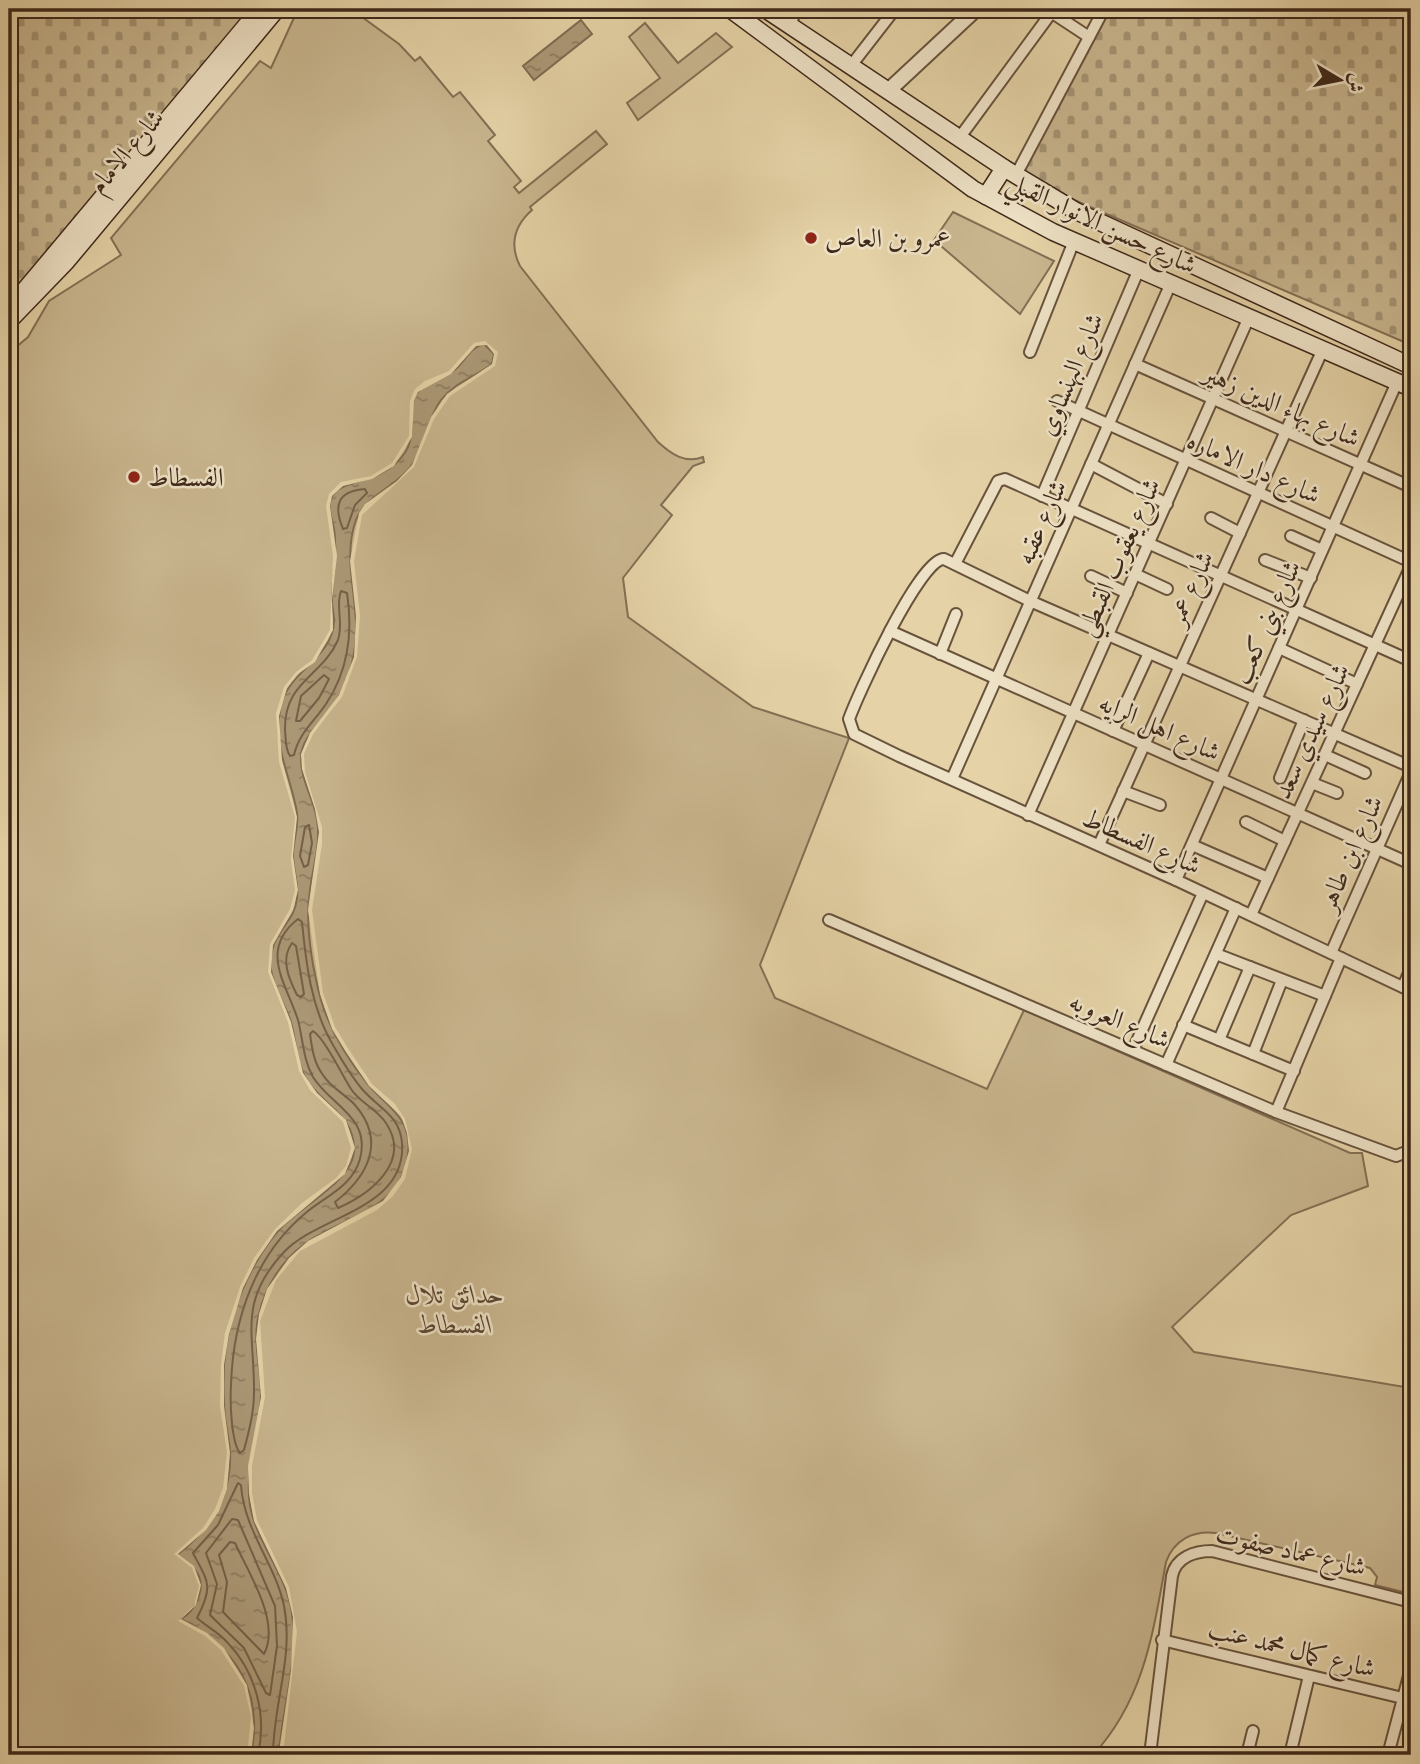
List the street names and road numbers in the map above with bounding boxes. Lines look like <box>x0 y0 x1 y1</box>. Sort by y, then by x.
street label: شارع الامام <box>81 102 176 204</box>
street label: شارع حسن الانوار القبلي <box>998 165 1202 289</box>
street label: شارع البهنساوي <box>1030 308 1116 443</box>
street label: شارع بهاء الدين زهير <box>1193 355 1365 459</box>
street label: شارع دار الاماره <box>1180 423 1326 516</box>
street label: شارع يعقوب القبطي <box>1069 473 1175 645</box>
street label: شارع عقبه <box>1008 475 1079 572</box>
street label: شارع عمر <box>1158 546 1226 635</box>
street label: شارع بني كعب <box>1224 555 1314 692</box>
street label: شارع سيدي سعد <box>1266 658 1362 807</box>
street label: شارع اهل الرايه <box>1092 686 1226 773</box>
street label: شارع ابن طاهر <box>1309 790 1395 921</box>
street label: شارع الفسطاط <box>1075 801 1206 887</box>
street label: شارع العروبه <box>1062 984 1175 1061</box>
street label: شارع عماد صفوت <box>1211 1517 1369 1589</box>
street label: شارع كمال محمد عنب <box>1204 1612 1379 1690</box>

